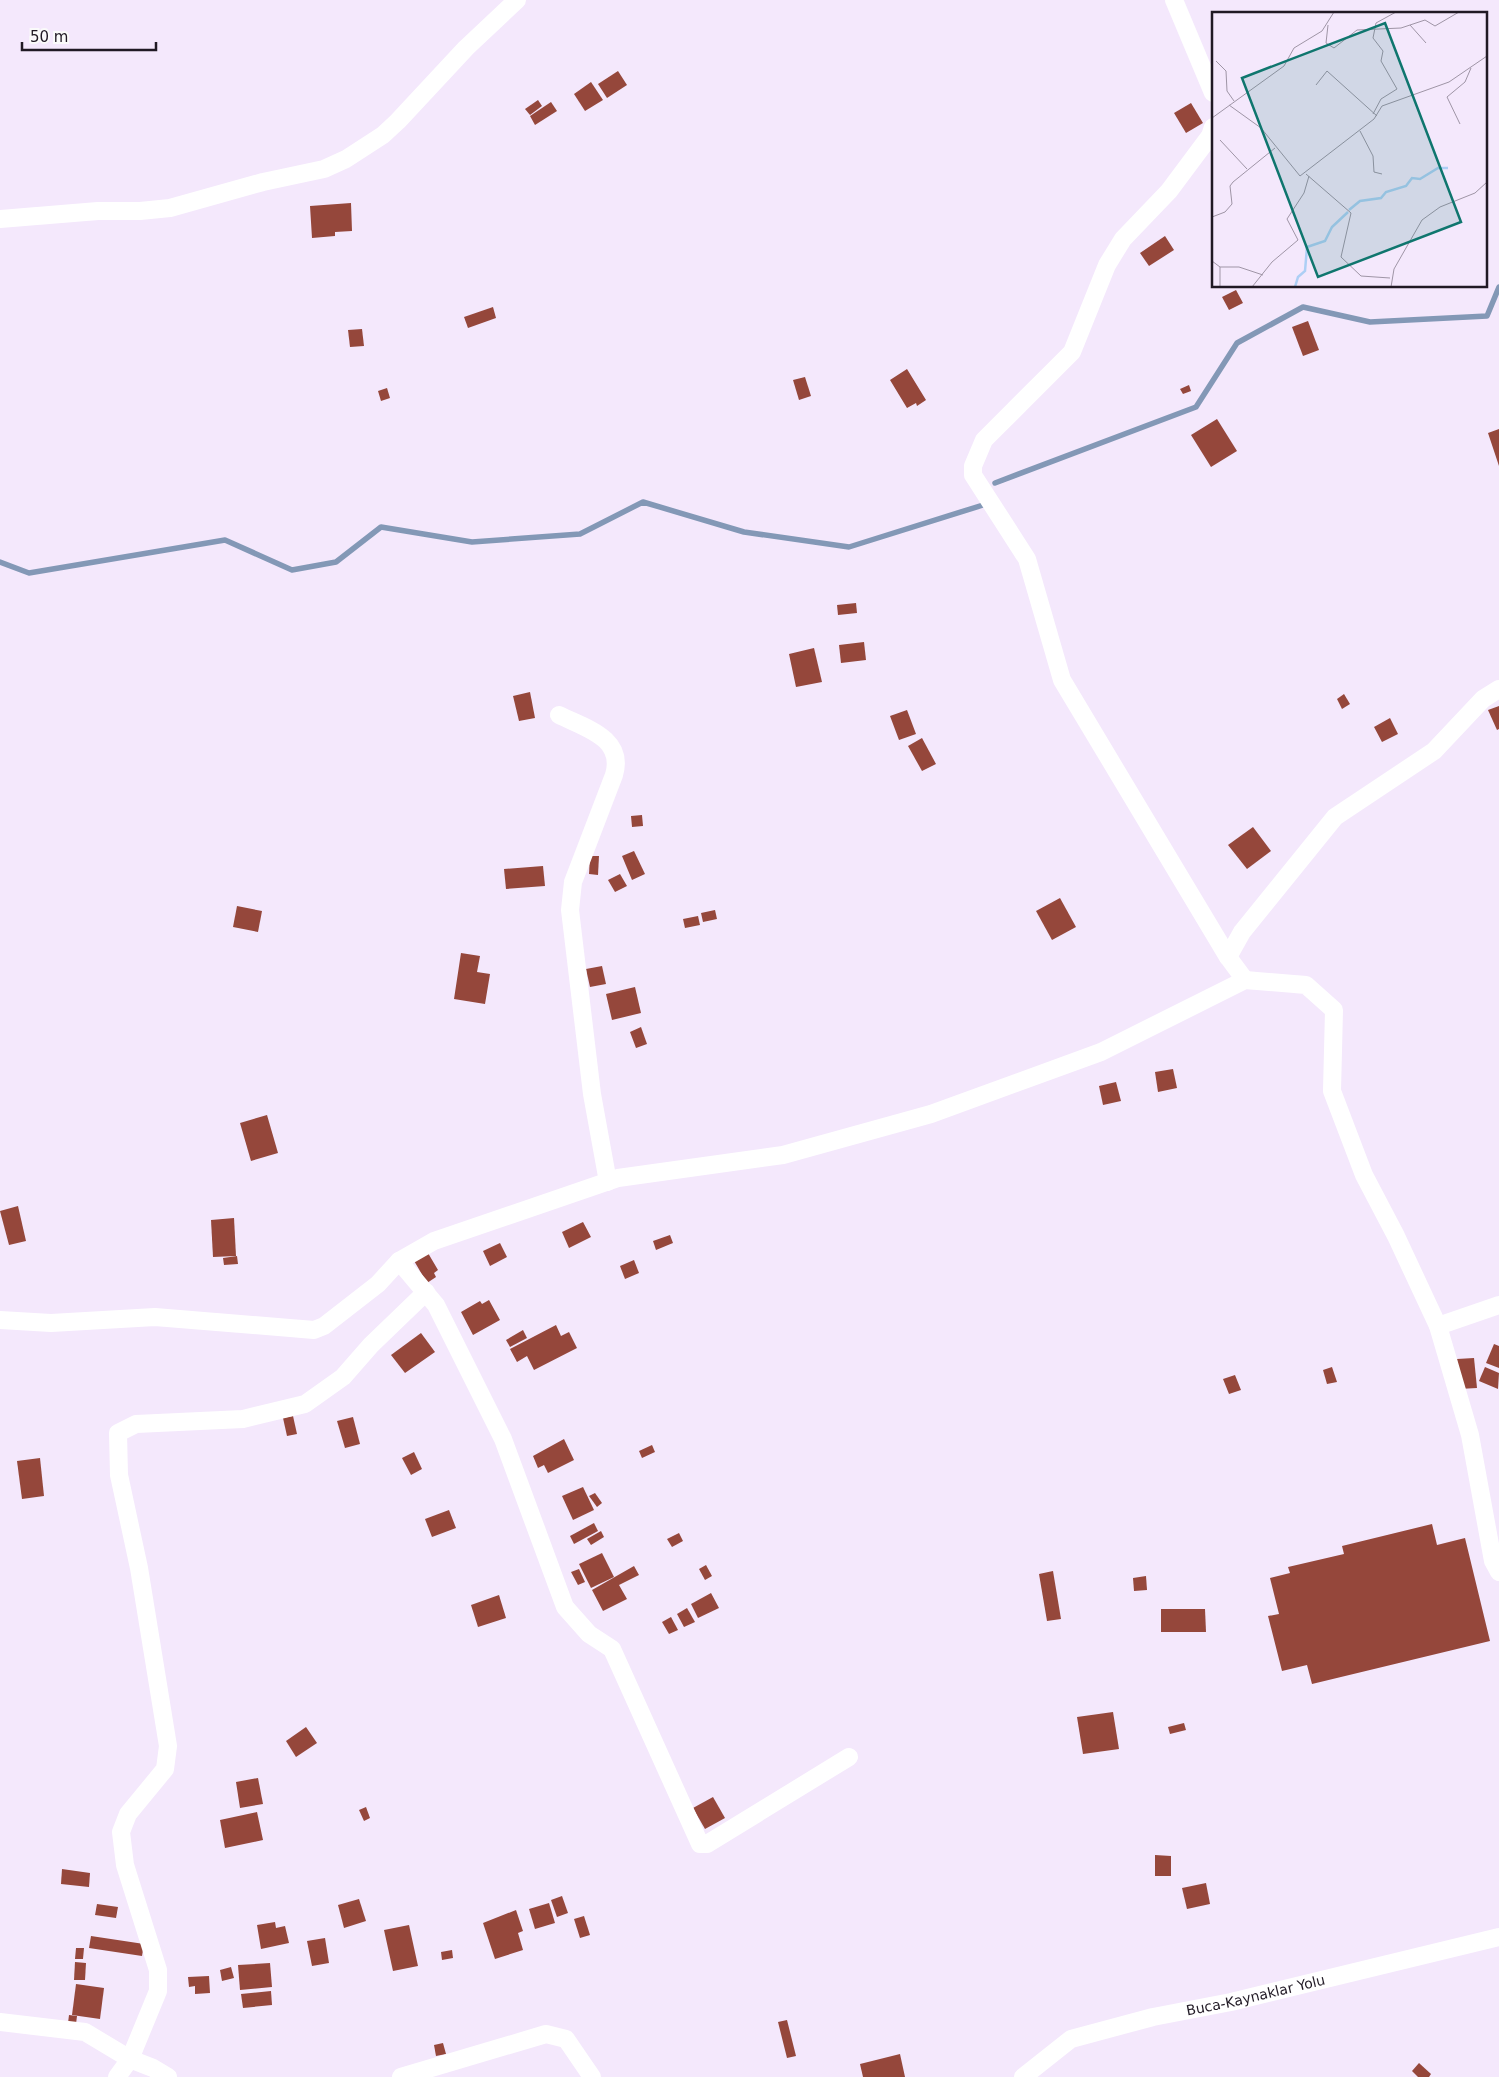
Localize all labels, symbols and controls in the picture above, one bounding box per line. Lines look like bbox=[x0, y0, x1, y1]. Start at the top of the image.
inset map bbox=[1212, 12, 1486, 288]
scale bar bbox=[22, 20, 156, 52]
text: 50 m bbox=[30, 28, 68, 46]
street label: Buca-Kaynaklar Yolu bbox=[1185, 1971, 1327, 2018]

